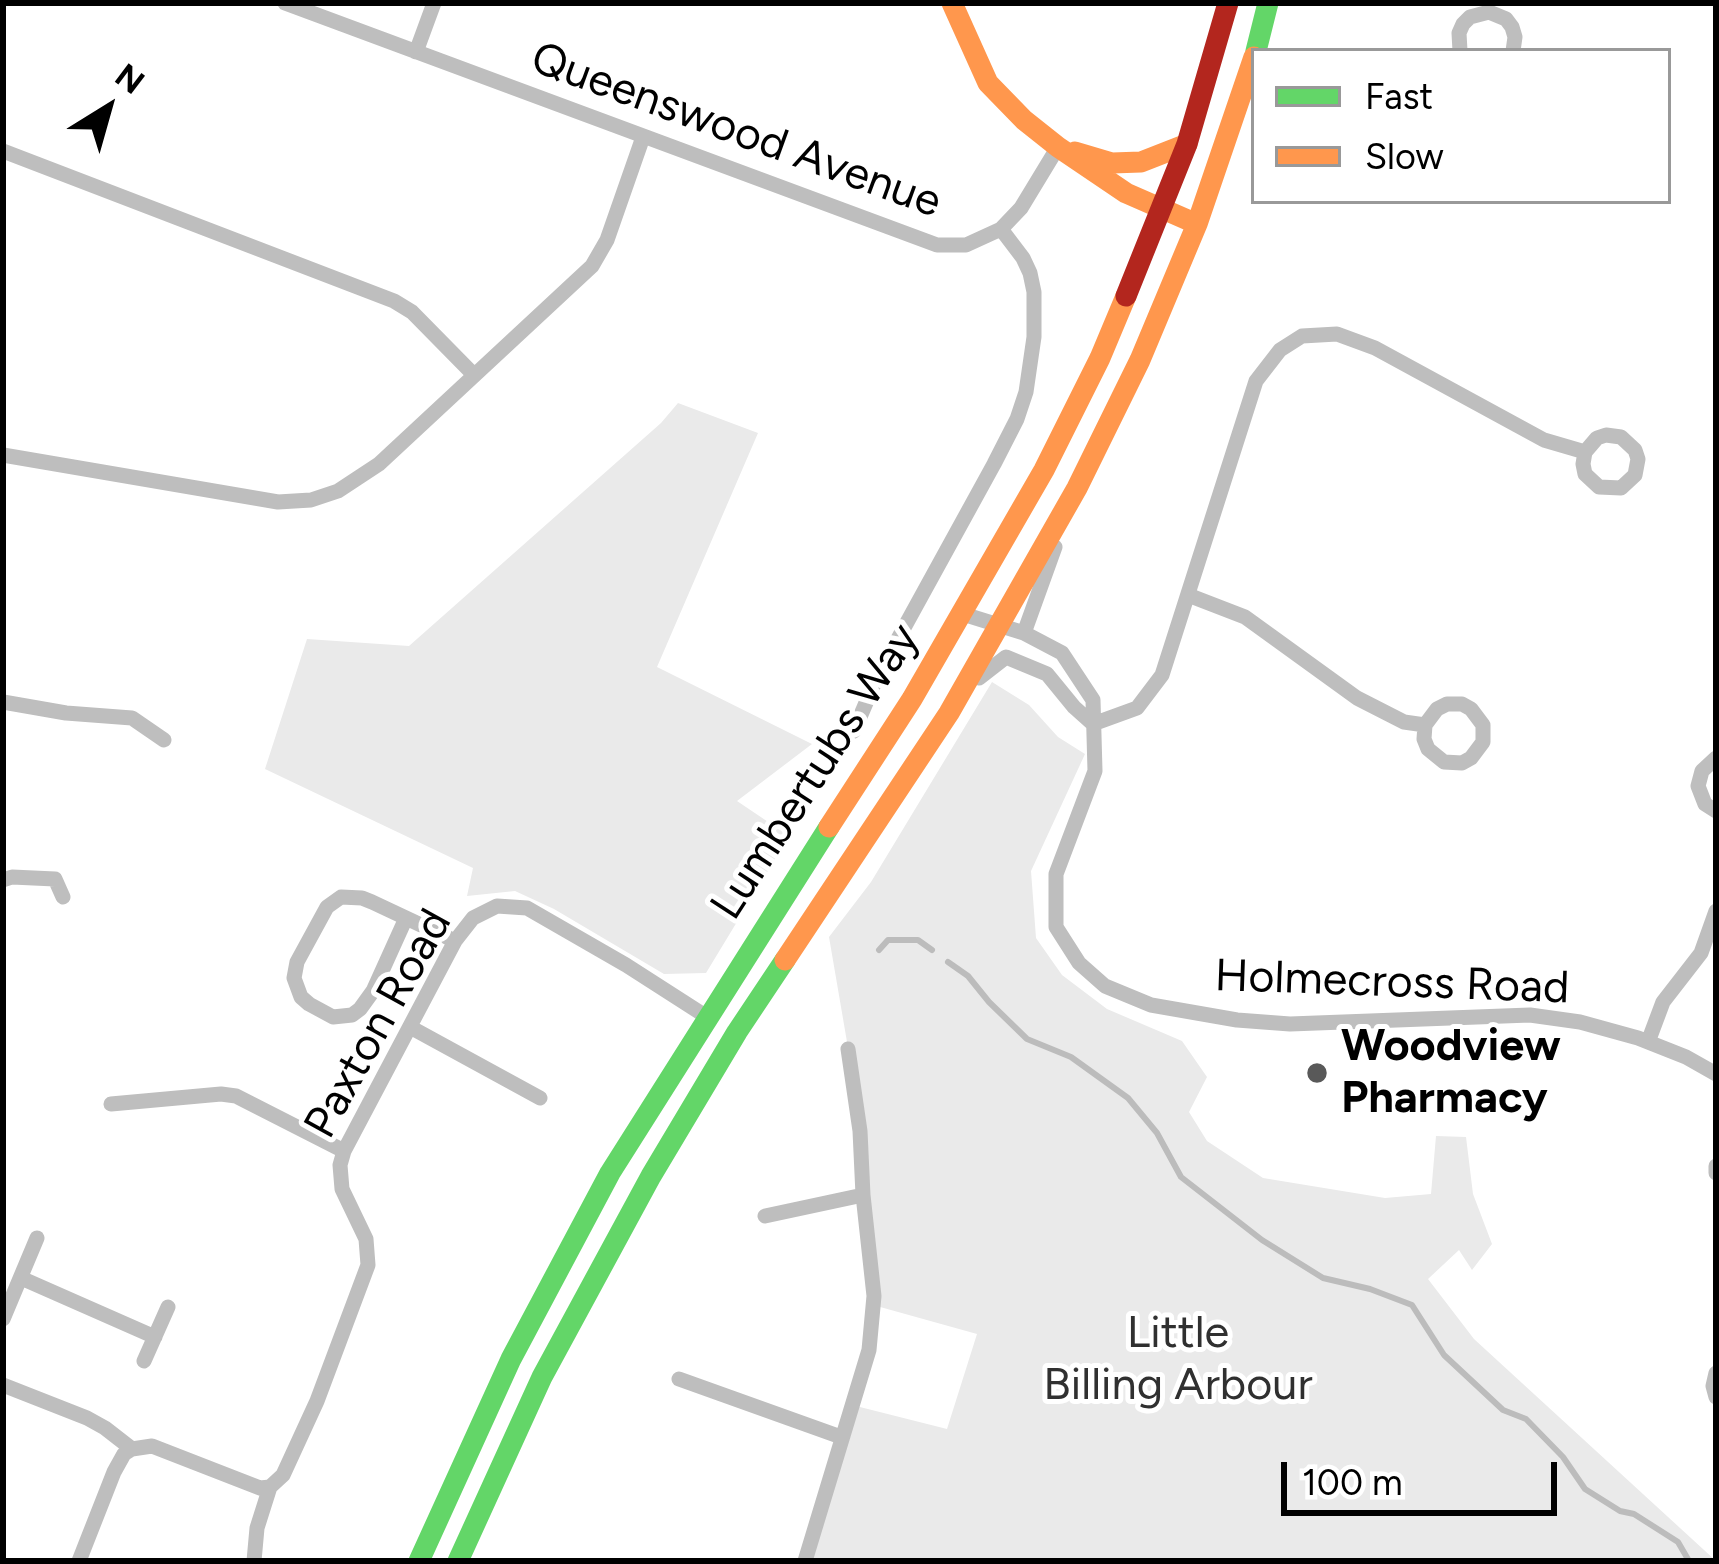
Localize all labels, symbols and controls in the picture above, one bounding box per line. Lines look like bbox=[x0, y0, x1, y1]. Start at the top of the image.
street label: Queenswood Avenue bbox=[524, 32, 948, 230]
north arrow bbox=[48, 48, 168, 168]
legend bbox=[1251, 48, 1671, 204]
text: N bbox=[108, 56, 152, 102]
text: Fast bbox=[1365, 75, 1433, 118]
text: Slow bbox=[1365, 135, 1444, 178]
street label: Lumbertubs Way bbox=[700, 614, 932, 930]
street label: Paxton Road bbox=[294, 900, 464, 1148]
street label: Holmecross Road bbox=[1214, 950, 1570, 1016]
place label: Woodview Pharmacy bbox=[1341, 1020, 1561, 1126]
marker: Woodview Pharmacy bbox=[1304, 1060, 1330, 1086]
park label: Little Billing Arbour bbox=[1043, 1307, 1313, 1413]
scale bar bbox=[1287, 1438, 1563, 1512]
text: 100 m bbox=[1302, 1461, 1403, 1504]

